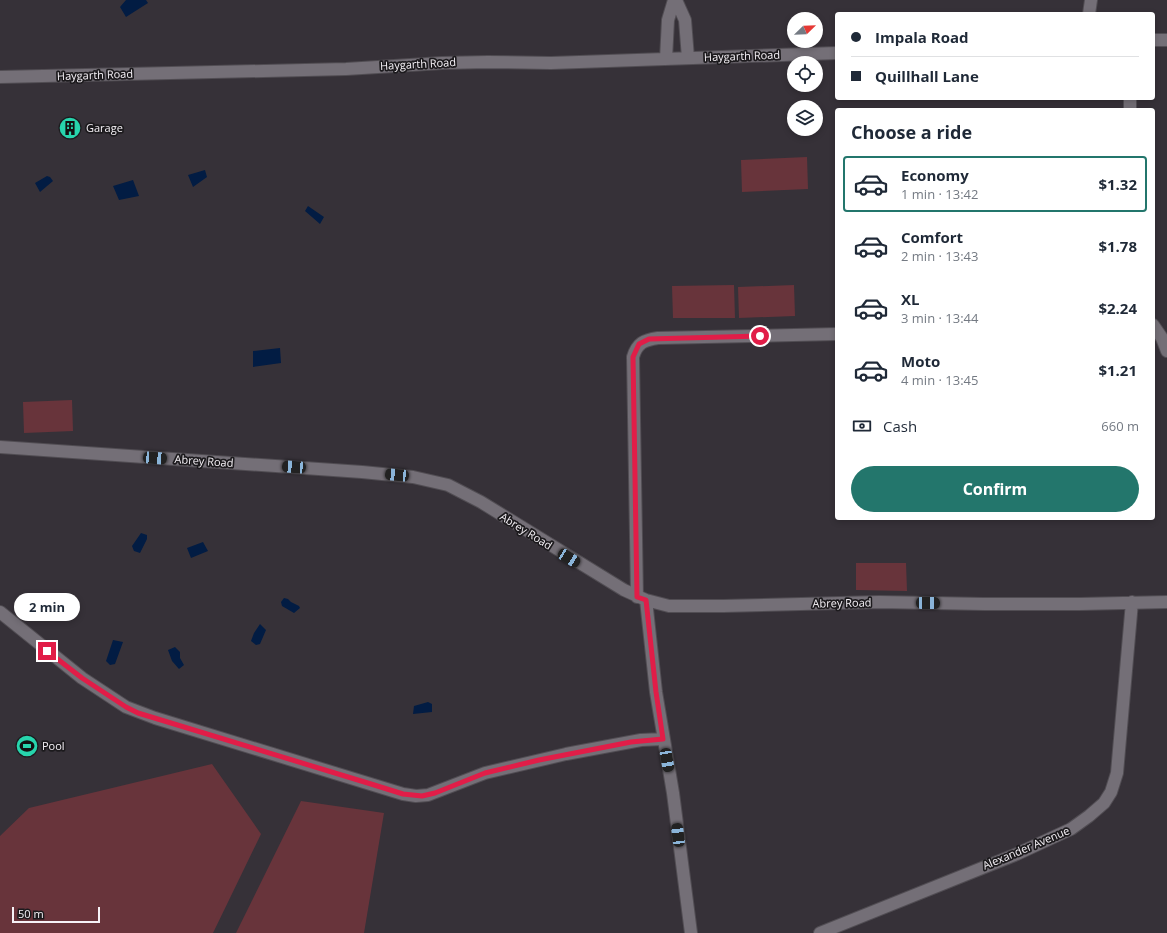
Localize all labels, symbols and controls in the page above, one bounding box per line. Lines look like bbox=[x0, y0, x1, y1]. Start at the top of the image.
north arrow bbox=[787, 12, 823, 48]
map controls bbox=[787, 12, 823, 136]
text: Impala Road bbox=[875, 27, 969, 47]
street label: Haygarth Road bbox=[704, 47, 780, 64]
street label: Haygarth Road bbox=[380, 54, 456, 73]
button: locate bbox=[787, 56, 823, 92]
street label: Haygarth Road bbox=[57, 66, 133, 83]
text: Quillhall Lane bbox=[875, 66, 979, 86]
button: layers bbox=[787, 100, 823, 136]
building icon: Garage bbox=[57, 115, 83, 141]
place label: Garage bbox=[86, 120, 123, 135]
text: Choose a ride bbox=[851, 120, 972, 144]
text: Economy bbox=[901, 165, 969, 185]
icon: car bbox=[853, 166, 889, 202]
text: $1.32 bbox=[1098, 174, 1137, 194]
text: 1 min · 13:42 bbox=[901, 185, 978, 203]
text: Comfort bbox=[901, 227, 963, 247]
icon: car bbox=[853, 228, 889, 264]
text: $1.78 bbox=[1098, 236, 1137, 256]
text: 2 min · 13:43 bbox=[901, 247, 978, 265]
text: XL bbox=[901, 289, 919, 309]
icon: car bbox=[853, 290, 889, 326]
text: $2.24 bbox=[1098, 298, 1137, 318]
text: 3 min · 13:44 bbox=[901, 309, 978, 327]
route start bbox=[751, 327, 769, 345]
text: Moto bbox=[901, 351, 940, 371]
icon: car bbox=[853, 352, 889, 388]
text: $1.21 bbox=[1098, 360, 1137, 380]
text: 4 min · 13:45 bbox=[901, 371, 978, 389]
icon: cash bbox=[851, 415, 873, 437]
text: Cash bbox=[883, 416, 917, 436]
text: 660 m bbox=[1101, 417, 1139, 435]
car bbox=[143, 451, 167, 465]
street label: Abrey Road bbox=[174, 451, 234, 470]
car bbox=[282, 460, 306, 474]
button: Confirm bbox=[851, 466, 1139, 512]
car bbox=[385, 468, 409, 482]
street label: Abrey Road bbox=[497, 509, 555, 553]
car bbox=[556, 547, 582, 569]
callout: 2 min bbox=[14, 593, 80, 621]
street label: Abrey Road bbox=[812, 594, 872, 611]
car bbox=[916, 597, 940, 609]
text: 2 min bbox=[29, 598, 65, 616]
route end bbox=[38, 642, 56, 660]
sports icon: Pool bbox=[14, 733, 40, 759]
place label: Pool bbox=[42, 738, 65, 753]
car bbox=[659, 747, 675, 773]
car bbox=[671, 822, 685, 848]
street label: Alexander Avenue bbox=[980, 822, 1072, 873]
scale bar bbox=[12, 905, 100, 924]
text: 50 m bbox=[18, 906, 44, 921]

